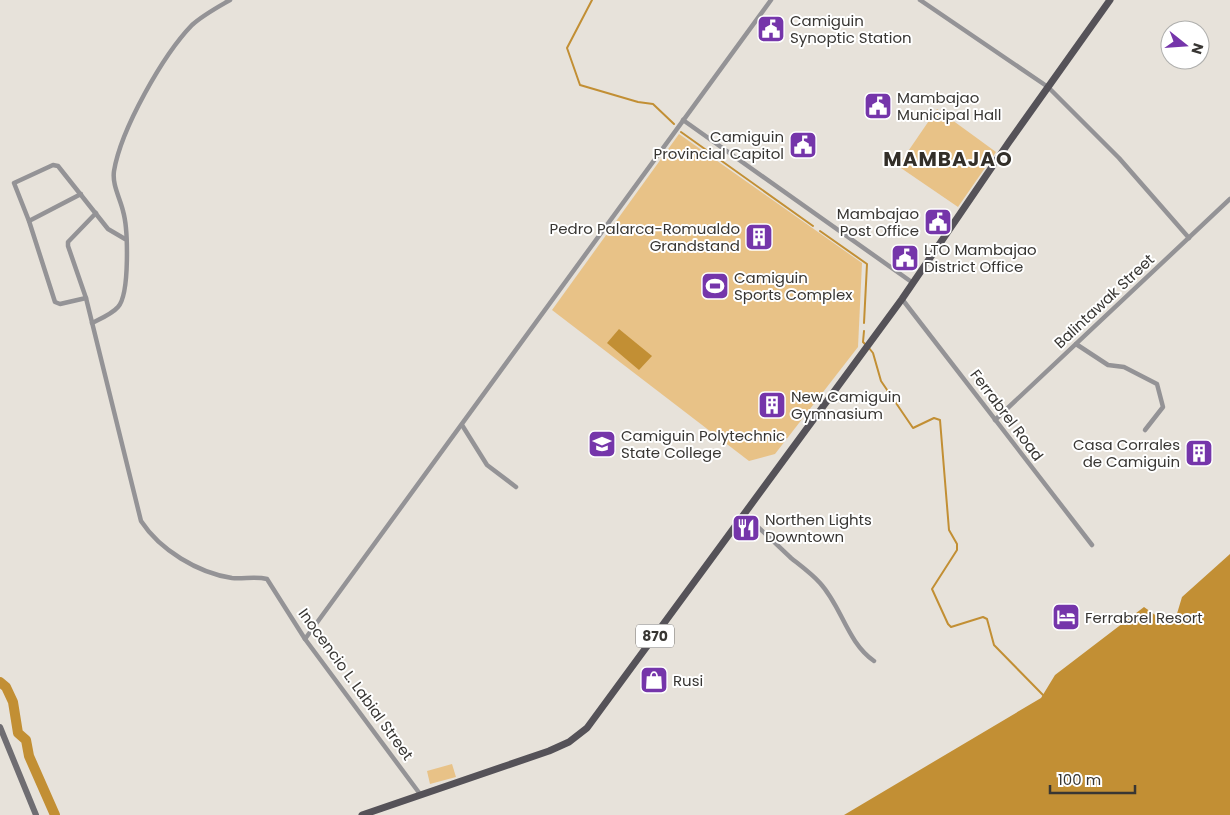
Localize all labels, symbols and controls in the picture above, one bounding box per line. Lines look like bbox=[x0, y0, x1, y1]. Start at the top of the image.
place label: Camiguin Synoptic Station bbox=[790, 10, 912, 48]
public building icon: Camiguin Synoptic Station bbox=[756, 14, 786, 44]
north arrow bbox=[1160, 20, 1210, 70]
text: N bbox=[1186, 41, 1209, 57]
place label: Mambajao Municipal Hall bbox=[897, 87, 1001, 125]
public building icon: Mambajao Municipal Hall bbox=[863, 91, 893, 121]
place label: Camiguin Provincial Capitol bbox=[653, 126, 784, 164]
public building icon: Camiguin Provincial Capitol bbox=[788, 130, 818, 160]
district label: MAMBAJAO bbox=[883, 145, 1013, 173]
place label: Mambajao Post Office bbox=[837, 203, 919, 241]
public building icon: Mambajao Post Office bbox=[923, 207, 953, 237]
place label: Pedro Palarca-Romualdo Grandstand bbox=[550, 218, 740, 256]
building icon: Pedro Palarca-Romualdo Grandstand bbox=[744, 222, 774, 252]
place label: LTO Mambajao District Office bbox=[924, 239, 1037, 277]
public building icon: LTO Mambajao District Office bbox=[890, 243, 920, 273]
street label: Balintawak Street bbox=[1049, 249, 1159, 353]
place label: Camiguin Sports Complex bbox=[734, 267, 852, 305]
sports icon: Camiguin Sports Complex bbox=[700, 271, 730, 301]
street label: Ferrabrel Road bbox=[966, 365, 1048, 465]
place label: New Camiguin Gymnasium bbox=[791, 386, 901, 424]
building icon: New Camiguin Gymnasium bbox=[757, 390, 787, 420]
place label: Camiguin Polytechnic State College bbox=[621, 425, 785, 463]
school or university icon: Camiguin Polytechnic State College bbox=[587, 429, 617, 459]
place label: Casa Corrales de Camiguin bbox=[1073, 434, 1180, 472]
building icon: Casa Corrales de Camiguin bbox=[1184, 438, 1214, 468]
place label: Northen Lights Downtown bbox=[765, 509, 872, 547]
restaurant icon: Northen Lights Downtown bbox=[731, 513, 761, 543]
hotel icon: Ferrabrel Resort bbox=[1051, 602, 1081, 632]
street label: Inocencio L. Labial Street bbox=[294, 604, 418, 764]
place label: Ferrabrel Resort bbox=[1085, 607, 1203, 628]
road number: 870 bbox=[636, 624, 674, 648]
shop icon: Rusi bbox=[639, 665, 669, 695]
place label: Rusi bbox=[673, 670, 703, 691]
scale bar bbox=[1050, 762, 1135, 794]
text: 100 m bbox=[1058, 769, 1101, 790]

